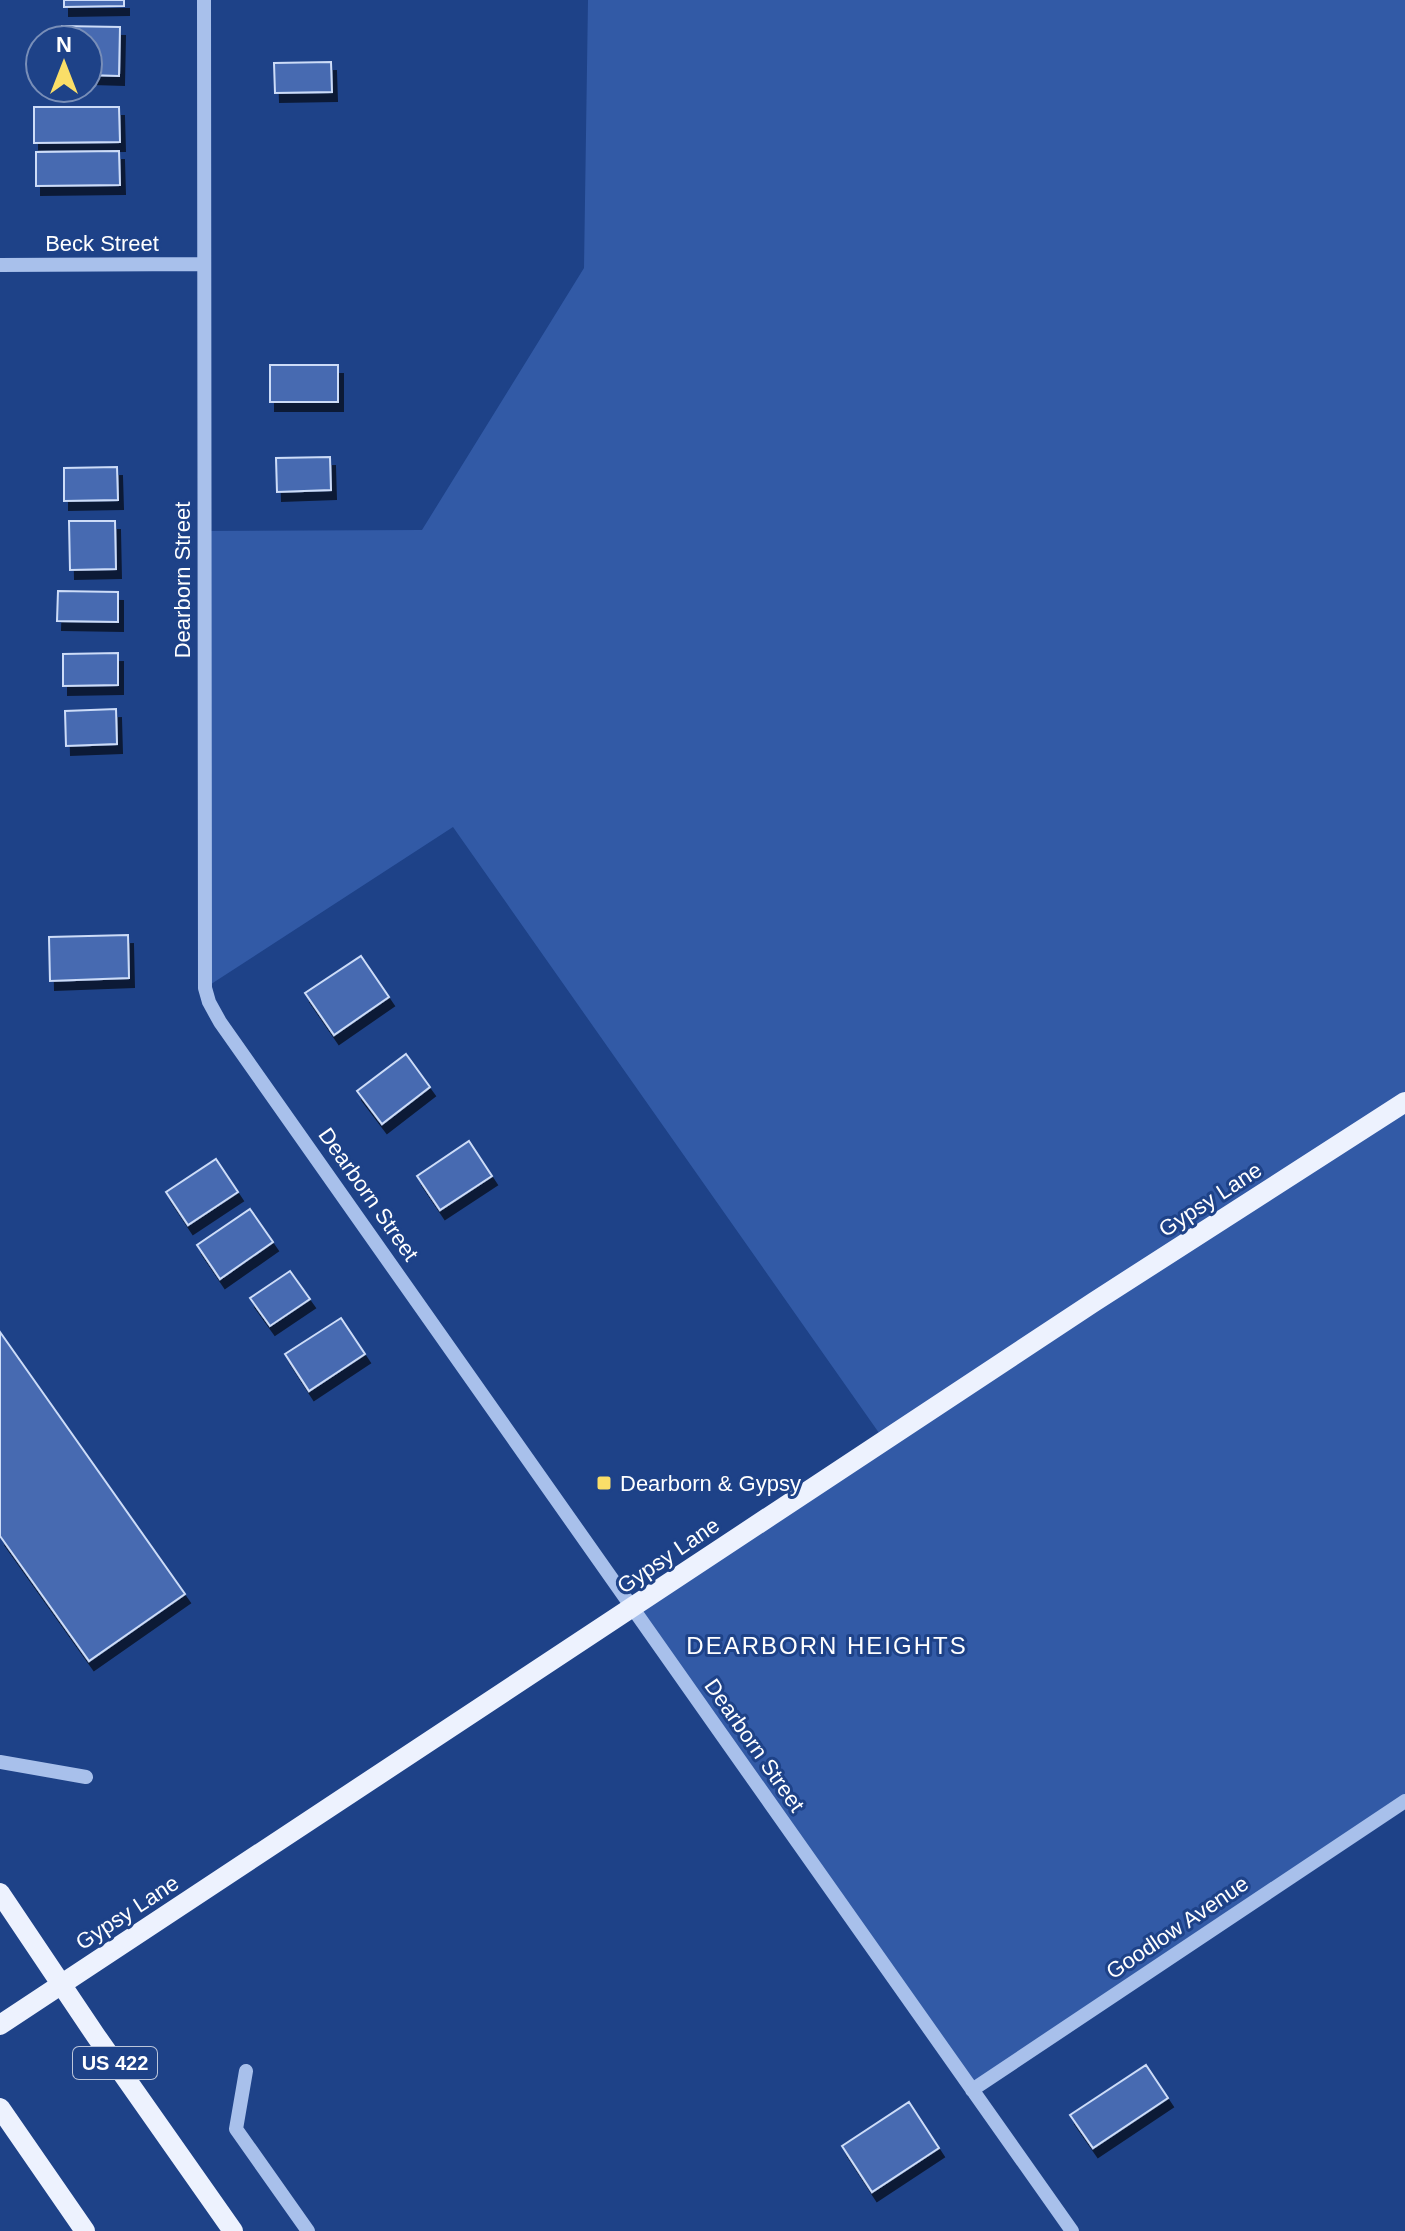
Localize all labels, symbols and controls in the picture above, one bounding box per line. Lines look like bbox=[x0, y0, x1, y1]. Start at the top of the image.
north arrow bbox=[24, 24, 104, 104]
text: N bbox=[56, 32, 72, 57]
street label: Beck Street bbox=[45, 231, 159, 256]
street label: Dearborn Street bbox=[170, 502, 195, 658]
street label: Dearborn Street bbox=[313, 1123, 424, 1266]
street label: Gypsy Lane bbox=[1154, 1157, 1266, 1242]
place label: Dearborn & Gypsy bbox=[620, 1471, 801, 1496]
marker: Dearborn & Gypsy bbox=[595, 1474, 613, 1492]
street label: Gypsy Lane bbox=[613, 1512, 724, 1599]
district label: DEARBORN HEIGHTS bbox=[686, 1632, 968, 1659]
street label: Dearborn Street bbox=[699, 1674, 810, 1817]
street label: Gypsy Lane bbox=[71, 1870, 183, 1955]
street label: Goodlow Avenue bbox=[1101, 1871, 1253, 1984]
road number: US 422 bbox=[73, 2047, 157, 2079]

